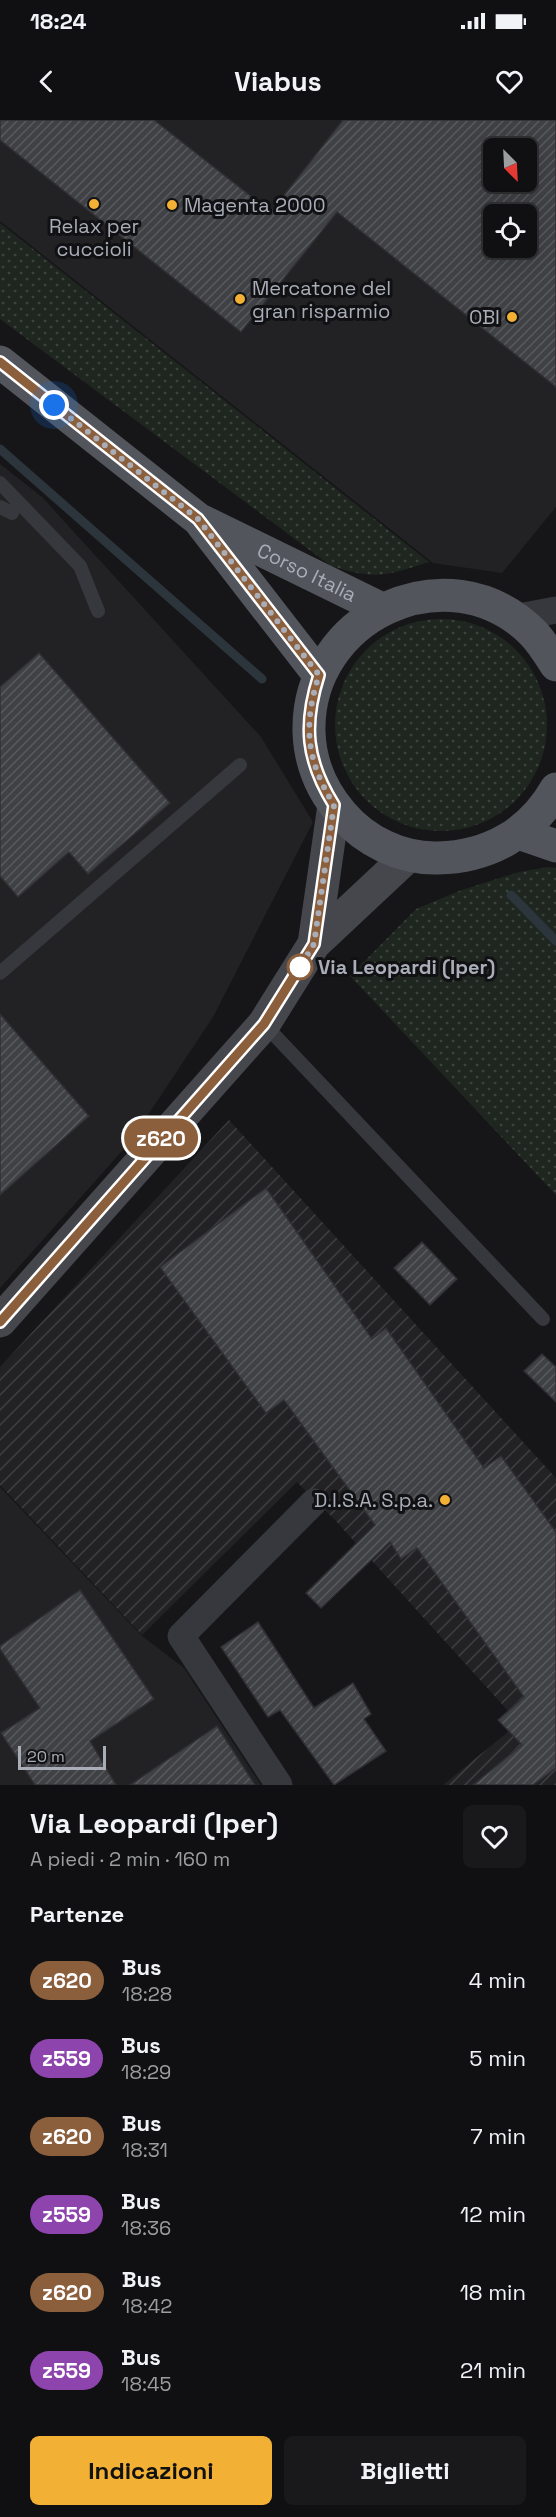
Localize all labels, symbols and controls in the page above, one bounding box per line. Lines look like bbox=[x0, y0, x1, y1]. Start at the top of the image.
text: 18:24 bbox=[30, 7, 86, 35]
text: Viabus bbox=[234, 64, 322, 99]
icon: back bbox=[30, 65, 63, 98]
icon: heart bbox=[493, 65, 526, 98]
north arrow bbox=[483, 138, 537, 192]
map controls bbox=[483, 138, 537, 258]
place label: Magenta 2000 bbox=[184, 192, 326, 218]
marker: Relax per cuccioli bbox=[87, 197, 101, 211]
marker: Magenta 2000 bbox=[165, 198, 179, 212]
button: locate bbox=[483, 204, 537, 258]
place label: Relax per cuccioli bbox=[49, 213, 139, 262]
place label: Mercatone del gran risparmio bbox=[252, 275, 391, 324]
marker: Mercatone del gran risparmio bbox=[233, 292, 247, 306]
place label: OBI bbox=[469, 304, 500, 330]
marker: OBI bbox=[505, 310, 519, 324]
your location bbox=[39, 390, 69, 420]
street label: Corso Italia bbox=[253, 537, 361, 608]
marker: Via Leopardi (Iper) bbox=[287, 954, 313, 980]
place label: Via Leopardi (Iper) bbox=[318, 954, 495, 980]
line badge: z620 bbox=[119, 1118, 203, 1158]
text: z620 bbox=[136, 1125, 186, 1152]
place label: D.I.S.A. S.p.a. bbox=[314, 1487, 433, 1513]
marker: D.I.S.A. S.p.a. bbox=[438, 1493, 452, 1507]
scale bar bbox=[18, 1743, 106, 1770]
text: 20 m bbox=[27, 1746, 65, 1767]
text: Via Leopardi (Iper) bbox=[30, 1805, 278, 1841]
button: heart bbox=[463, 1805, 526, 1868]
text: A piedi · 2 min · 160 m bbox=[30, 1846, 230, 1872]
text: Partenze bbox=[30, 1900, 124, 1928]
text: Bus bbox=[122, 1953, 162, 1981]
text: 4 min bbox=[469, 1966, 526, 1994]
text: z620 bbox=[42, 1967, 92, 1994]
text: 18:28 bbox=[122, 1981, 172, 2007]
text: Bus bbox=[121, 2031, 161, 2059]
text: 5 min bbox=[469, 2044, 526, 2072]
text: z559 bbox=[42, 2045, 91, 2072]
text: 18:29 bbox=[121, 2059, 171, 2085]
text: Bus bbox=[122, 2109, 162, 2137]
text: 7 min bbox=[470, 2122, 526, 2150]
text: z620 bbox=[42, 2123, 92, 2150]
text: 18:31 bbox=[122, 2137, 168, 2163]
text: Bus bbox=[121, 2187, 161, 2215]
text: 12 min bbox=[460, 2200, 526, 2228]
text: z559 bbox=[42, 2201, 91, 2228]
text: 18:36 bbox=[121, 2215, 171, 2241]
text: Bus bbox=[122, 2265, 162, 2293]
text: 18 min bbox=[460, 2278, 526, 2306]
text: z620 bbox=[42, 2279, 92, 2306]
text: 18:42 bbox=[122, 2293, 172, 2319]
text: Bus bbox=[121, 2343, 161, 2371]
text: 21 min bbox=[460, 2356, 526, 2384]
text: z559 bbox=[42, 2357, 91, 2384]
text: 18:45 bbox=[121, 2371, 171, 2397]
button: Indicazioni bbox=[30, 2436, 272, 2505]
button: Biglietti bbox=[284, 2436, 526, 2505]

